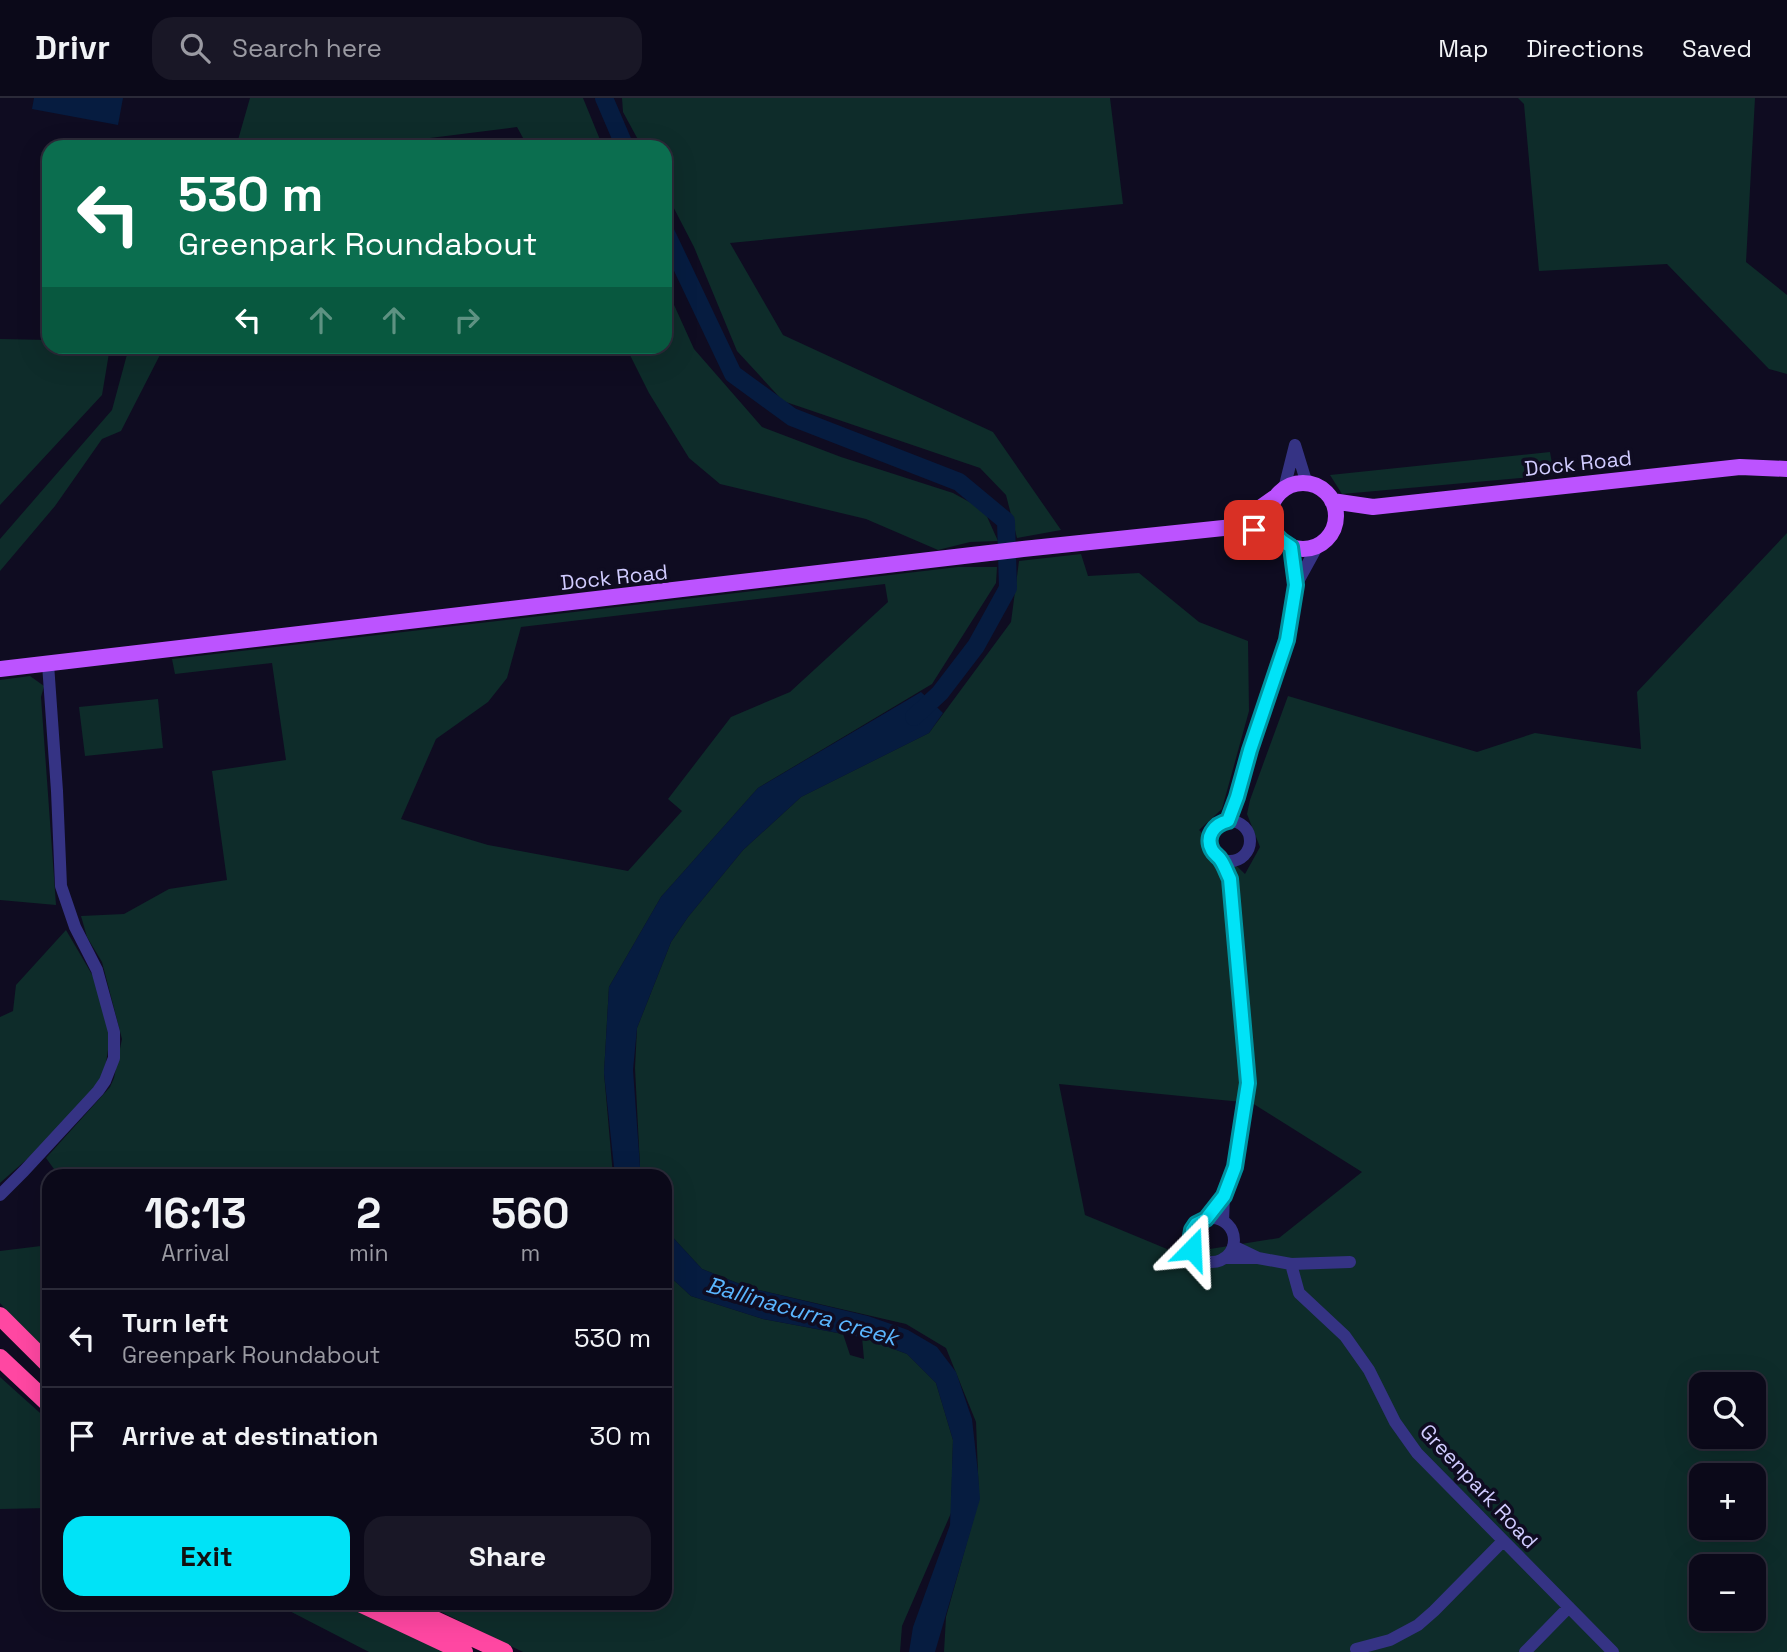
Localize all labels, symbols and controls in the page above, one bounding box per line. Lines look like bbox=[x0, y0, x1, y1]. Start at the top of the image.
search box bbox=[152, 17, 642, 80]
text: Drivr bbox=[35, 27, 110, 69]
icon: search bbox=[176, 29, 214, 67]
text: Search here bbox=[232, 31, 382, 65]
text: Map bbox=[1438, 33, 1488, 64]
text: Directions bbox=[1526, 33, 1644, 64]
text: Saved bbox=[1682, 33, 1752, 64]
text: 530 m bbox=[178, 163, 323, 225]
icon: left bbox=[63, 168, 154, 259]
text: Greenpark Roundabout bbox=[178, 224, 538, 264]
icon: left bbox=[229, 301, 267, 339]
icon: ahead bbox=[302, 301, 340, 339]
icon: ahead bbox=[375, 301, 413, 339]
icon: right bbox=[448, 301, 486, 339]
street label: Dock Road bbox=[1523, 444, 1633, 482]
pin bbox=[1224, 500, 1284, 560]
icon: arrive bbox=[1235, 511, 1273, 549]
street label: Dock Road bbox=[559, 558, 669, 596]
text: 16:13 bbox=[145, 1187, 247, 1240]
text: 2 bbox=[356, 1187, 381, 1240]
text: 560 bbox=[491, 1187, 569, 1240]
position arrow bbox=[1155, 1212, 1229, 1286]
text: Arrival bbox=[161, 1238, 230, 1268]
text: min bbox=[349, 1238, 389, 1268]
text: m bbox=[520, 1238, 540, 1268]
water label: Ballinacurra creek bbox=[703, 1269, 904, 1353]
text: Turn left bbox=[122, 1306, 229, 1340]
icon: left bbox=[63, 1319, 101, 1357]
text: 530 m bbox=[574, 1321, 651, 1355]
text: Greenpark Roundabout bbox=[122, 1340, 380, 1370]
map controls bbox=[1689, 1372, 1766, 1631]
button: search bbox=[1689, 1372, 1766, 1449]
icon: arrive bbox=[63, 1417, 101, 1455]
street label: Greenpark Road bbox=[1414, 1418, 1544, 1554]
text: Arrive at destination bbox=[122, 1419, 379, 1453]
text: 30 m bbox=[590, 1419, 651, 1453]
button: + bbox=[1689, 1463, 1766, 1540]
button: Exit bbox=[63, 1516, 350, 1596]
button: Share bbox=[364, 1516, 651, 1596]
button: − bbox=[1689, 1554, 1766, 1631]

